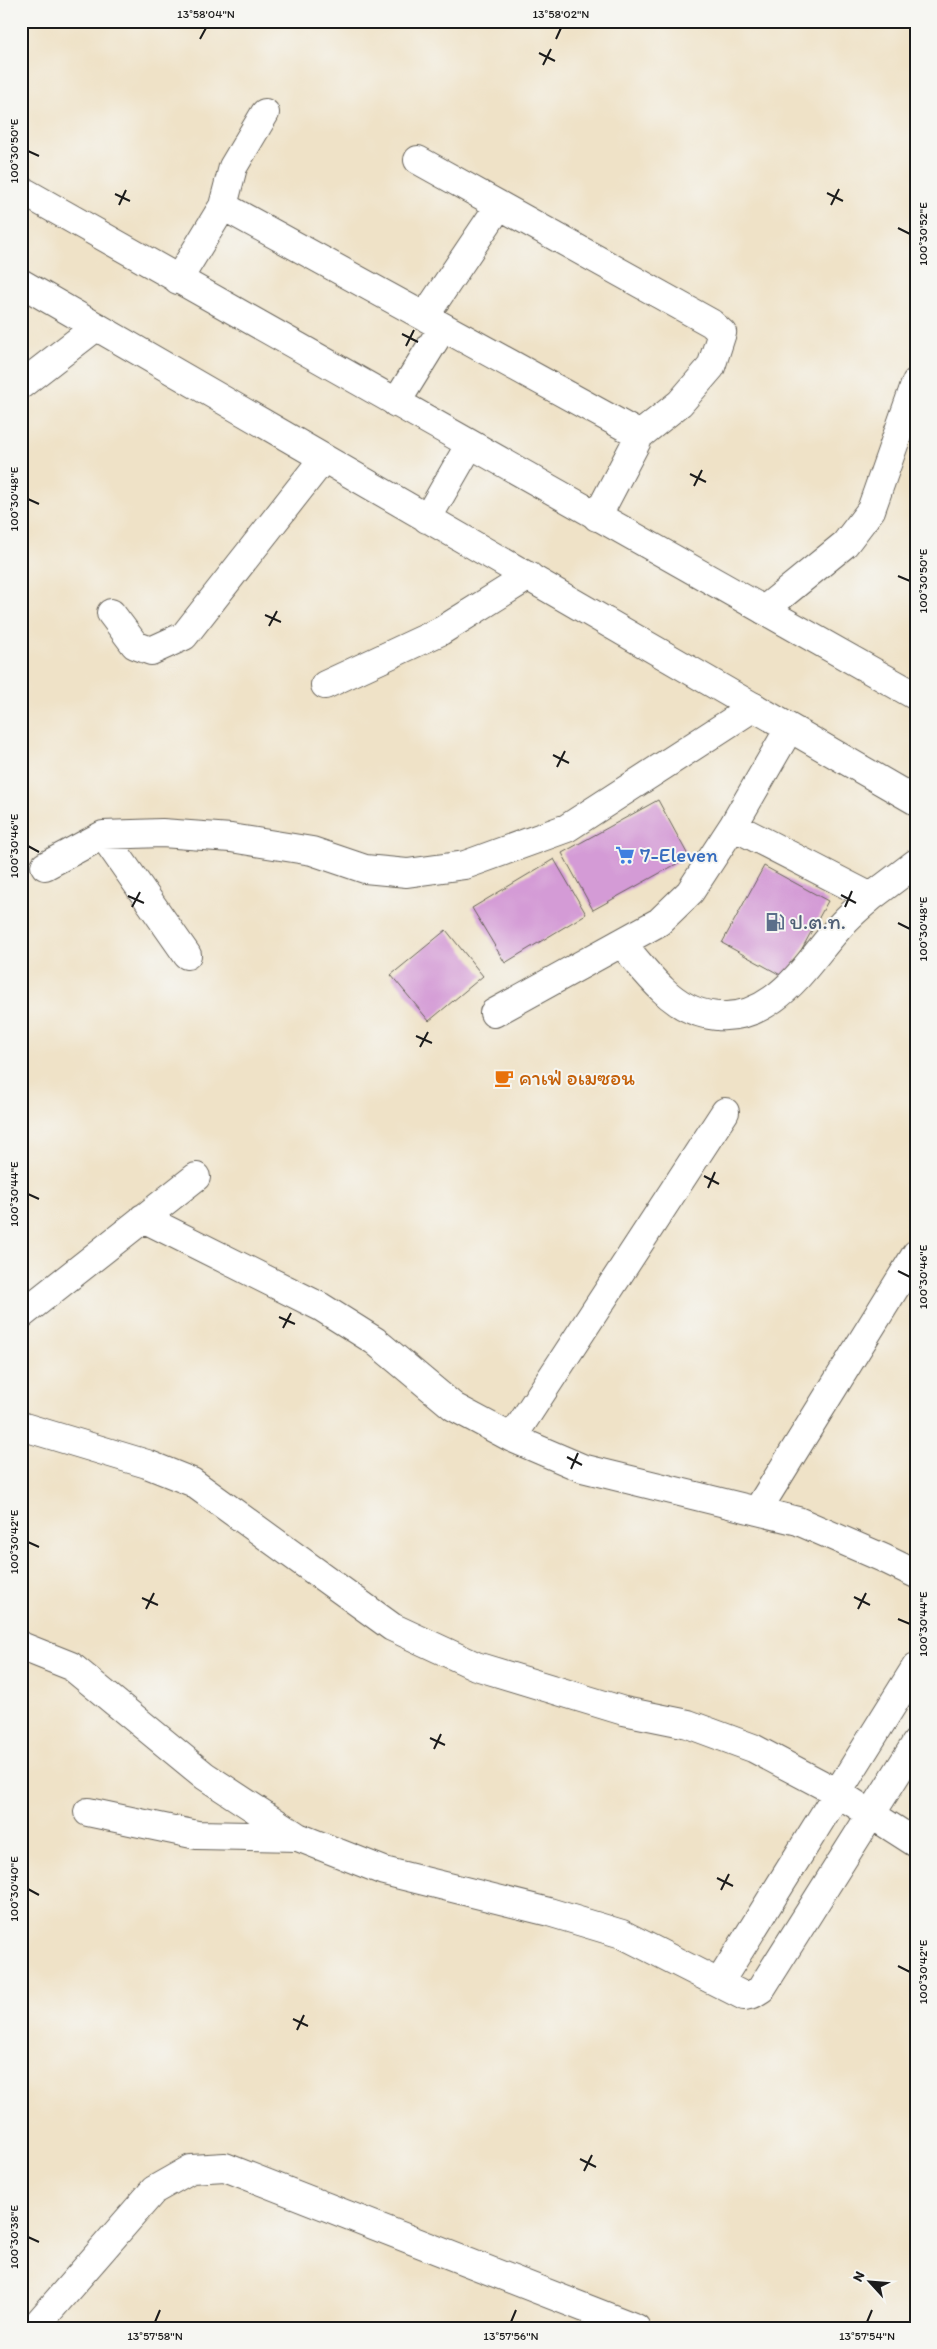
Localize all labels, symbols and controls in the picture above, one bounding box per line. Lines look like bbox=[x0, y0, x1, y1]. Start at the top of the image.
text: 13°58'04"N bbox=[177, 7, 235, 21]
text: 13°58'02"N bbox=[533, 7, 589, 21]
text: 100°30'50"E bbox=[7, 118, 21, 183]
text: 100°30'52"E bbox=[916, 202, 930, 266]
text: 100°30'48"E bbox=[7, 466, 21, 531]
text: 100°30'50"E bbox=[916, 548, 930, 613]
text: 100°30'46"E bbox=[7, 813, 21, 878]
place label: 7-Eleven bbox=[640, 842, 718, 867]
supermarket icon: 7-Eleven bbox=[614, 844, 636, 866]
text: 100°30'48"E bbox=[916, 896, 930, 961]
place label: ป.ต.ท. bbox=[790, 909, 846, 934]
fuel station icon: ป.ต.ท. bbox=[764, 911, 786, 933]
place label: คาเฟ่ อเมซอน bbox=[519, 1065, 635, 1090]
cafe icon: คาเฟ่ อเมซอน bbox=[493, 1067, 515, 1089]
text: 100°30'44"E bbox=[7, 1161, 21, 1227]
text: 100°30'46"E bbox=[916, 1244, 930, 1309]
text: 100°30'42"E bbox=[7, 1509, 21, 1574]
text: 100°30'44"E bbox=[916, 1591, 930, 1657]
text: 100°30'40"E bbox=[7, 1856, 21, 1922]
text: 100°30'42"E bbox=[916, 1939, 930, 2004]
text: 100°30'38"E bbox=[7, 2205, 21, 2269]
north arrow bbox=[844, 2256, 894, 2306]
text: N bbox=[849, 2269, 868, 2284]
text: 13°57'58"N bbox=[127, 2329, 183, 2343]
text: 13°57'56"N bbox=[483, 2329, 539, 2343]
text: 13°57'54"N bbox=[839, 2329, 895, 2343]

